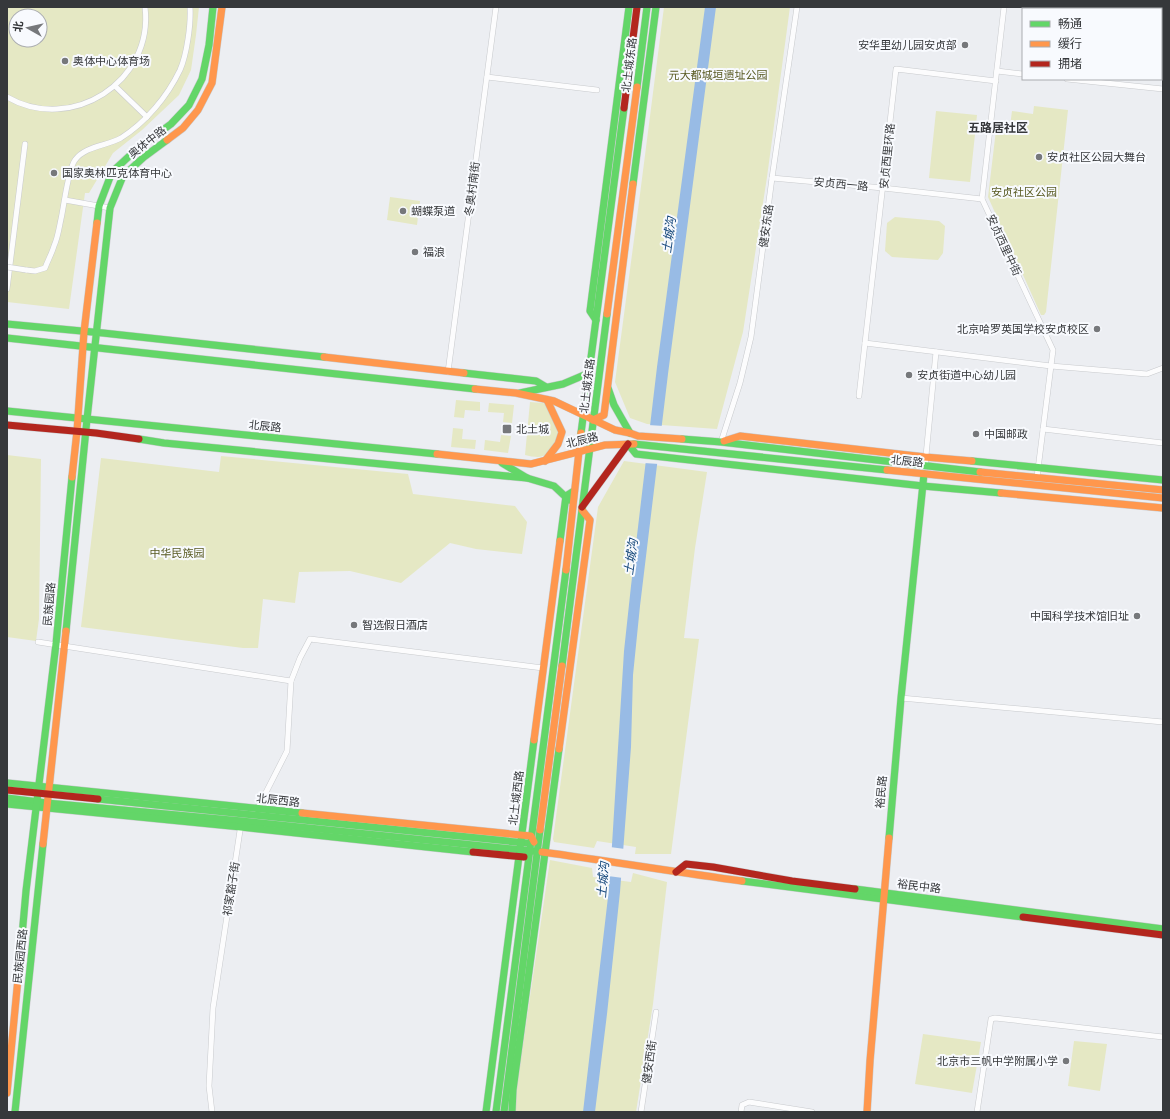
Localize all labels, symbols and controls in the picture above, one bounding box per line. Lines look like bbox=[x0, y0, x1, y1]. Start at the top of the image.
north arrow bbox=[8, 8, 48, 48]
legend bbox=[1022, 8, 1162, 80]
text: 畅通 bbox=[1058, 16, 1082, 31]
text: 北 bbox=[10, 20, 26, 33]
text: 缓行 bbox=[1058, 36, 1082, 51]
street label: 北土城东路 bbox=[619, 37, 639, 93]
place label: 安华里幼儿园安贞部 bbox=[858, 38, 957, 52]
marker: 安华里幼儿园安贞部 bbox=[960, 40, 970, 50]
place label: 奥体中心体育场 bbox=[73, 54, 150, 68]
marker: 奥体中心体育场 bbox=[60, 56, 70, 66]
text: 拥堵 bbox=[1058, 56, 1082, 71]
park label: 元大都城垣遗址公园 bbox=[669, 68, 768, 82]
district label: 五路居社区 bbox=[968, 120, 1028, 135]
street label: 安贞西里环路 bbox=[877, 122, 897, 190]
street label: 奥体中路 bbox=[125, 123, 169, 161]
place label: 安贞社区公园大舞台 bbox=[1047, 150, 1146, 164]
marker: 安贞社区公园大舞台 bbox=[1034, 152, 1044, 162]
street label: 冬奥村南街 bbox=[462, 161, 482, 217]
place label: 国家奥林匹克体育中心 bbox=[62, 166, 172, 180]
marker: 国家奥林匹克体育中心 bbox=[49, 168, 59, 178]
street label: 安贞西一路 bbox=[813, 175, 869, 193]
park label: 安贞社区公园 bbox=[991, 185, 1057, 199]
street label: 健安东路 bbox=[756, 203, 776, 249]
place label: 蝴蝶泵道 bbox=[411, 204, 455, 218]
marker: 蝴蝶泵道 bbox=[398, 206, 408, 216]
street label: 安贞西里中街 bbox=[984, 212, 1024, 278]
water label: 土城沟 bbox=[659, 214, 679, 254]
place label: 福浪 bbox=[423, 245, 445, 259]
marker: 福浪 bbox=[410, 247, 420, 257]
place label: 北京哈罗英国学校安贞校区 bbox=[957, 322, 1089, 336]
marker: 北京哈罗英国学校安贞校区 bbox=[1092, 324, 1102, 334]
street label: 北土城东路 bbox=[577, 358, 597, 414]
place label: 安贞街道中心幼儿园 bbox=[917, 368, 1016, 382]
marker: 安贞街道中心幼儿园 bbox=[904, 370, 914, 380]
street label: 北辰路 bbox=[248, 417, 282, 435]
place label: 北土城 bbox=[516, 422, 549, 436]
marker: 北土城 bbox=[501, 423, 513, 435]
place label: 中国邮政 bbox=[984, 427, 1028, 441]
street label: 北辰路 bbox=[564, 429, 600, 451]
marker: 中国邮政 bbox=[971, 429, 981, 439]
street label: 北辰路 bbox=[890, 452, 924, 470]
water label: 土城沟 bbox=[621, 536, 641, 576]
park label: 中华民族园 bbox=[150, 546, 205, 560]
street label: 民族园路 bbox=[40, 581, 58, 627]
place label: 中国科学技术馆旧址 bbox=[1030, 609, 1129, 623]
marker: 中国科学技术馆旧址 bbox=[1132, 611, 1142, 621]
place label: 智选假日酒店 bbox=[362, 618, 428, 632]
marker: 智选假日酒店 bbox=[349, 620, 359, 630]
street label: 北土城西路 bbox=[506, 770, 526, 826]
street label: 裕民路 bbox=[873, 775, 889, 809]
street label: 北辰西路 bbox=[255, 791, 301, 809]
water label: 土城沟 bbox=[593, 859, 612, 899]
street label: 祁家豁子街 bbox=[220, 861, 242, 917]
street label: 裕民中路 bbox=[896, 876, 942, 896]
street label: 民族园西路 bbox=[10, 928, 30, 984]
street label: 健安西街 bbox=[639, 1039, 659, 1085]
place label: 北京市三帆中学附属小学 bbox=[937, 1054, 1058, 1068]
marker: 北京市三帆中学附属小学 bbox=[1061, 1056, 1071, 1066]

